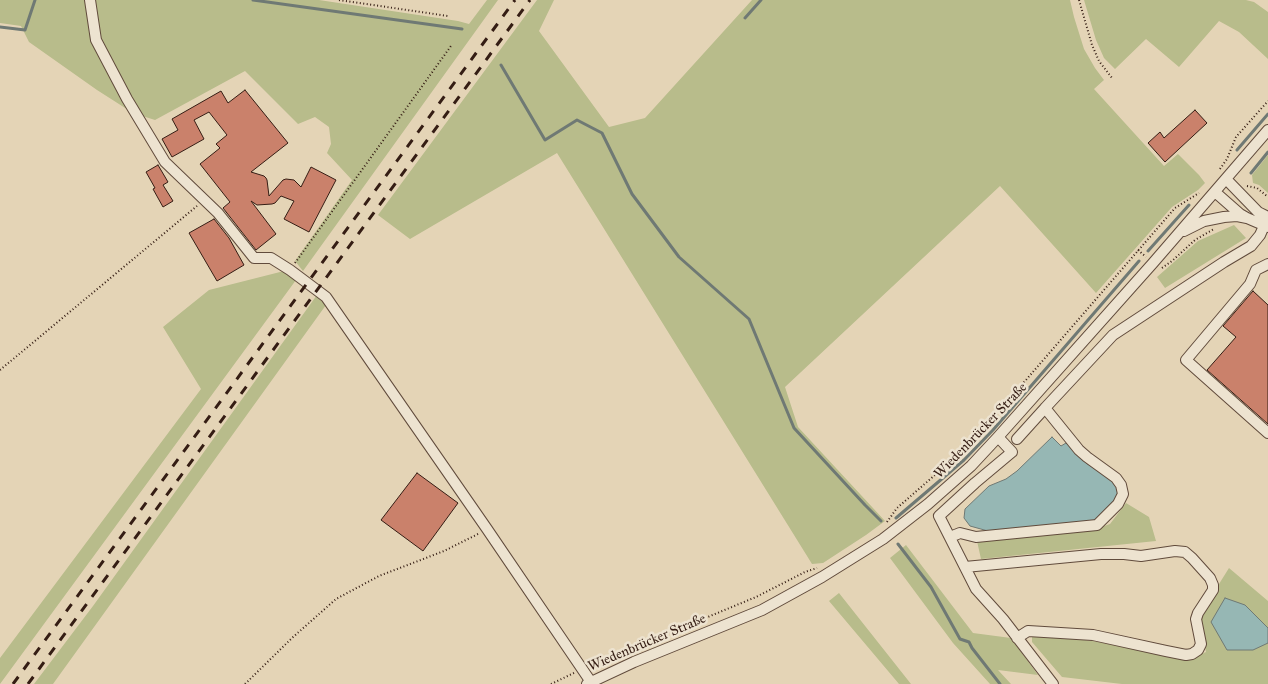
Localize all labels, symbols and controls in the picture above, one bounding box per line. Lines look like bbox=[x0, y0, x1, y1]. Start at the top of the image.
street label: Wiedenbrücker Straße bbox=[931, 380, 1031, 482]
street label: Wiedenbrücker Straße bbox=[586, 611, 708, 675]

